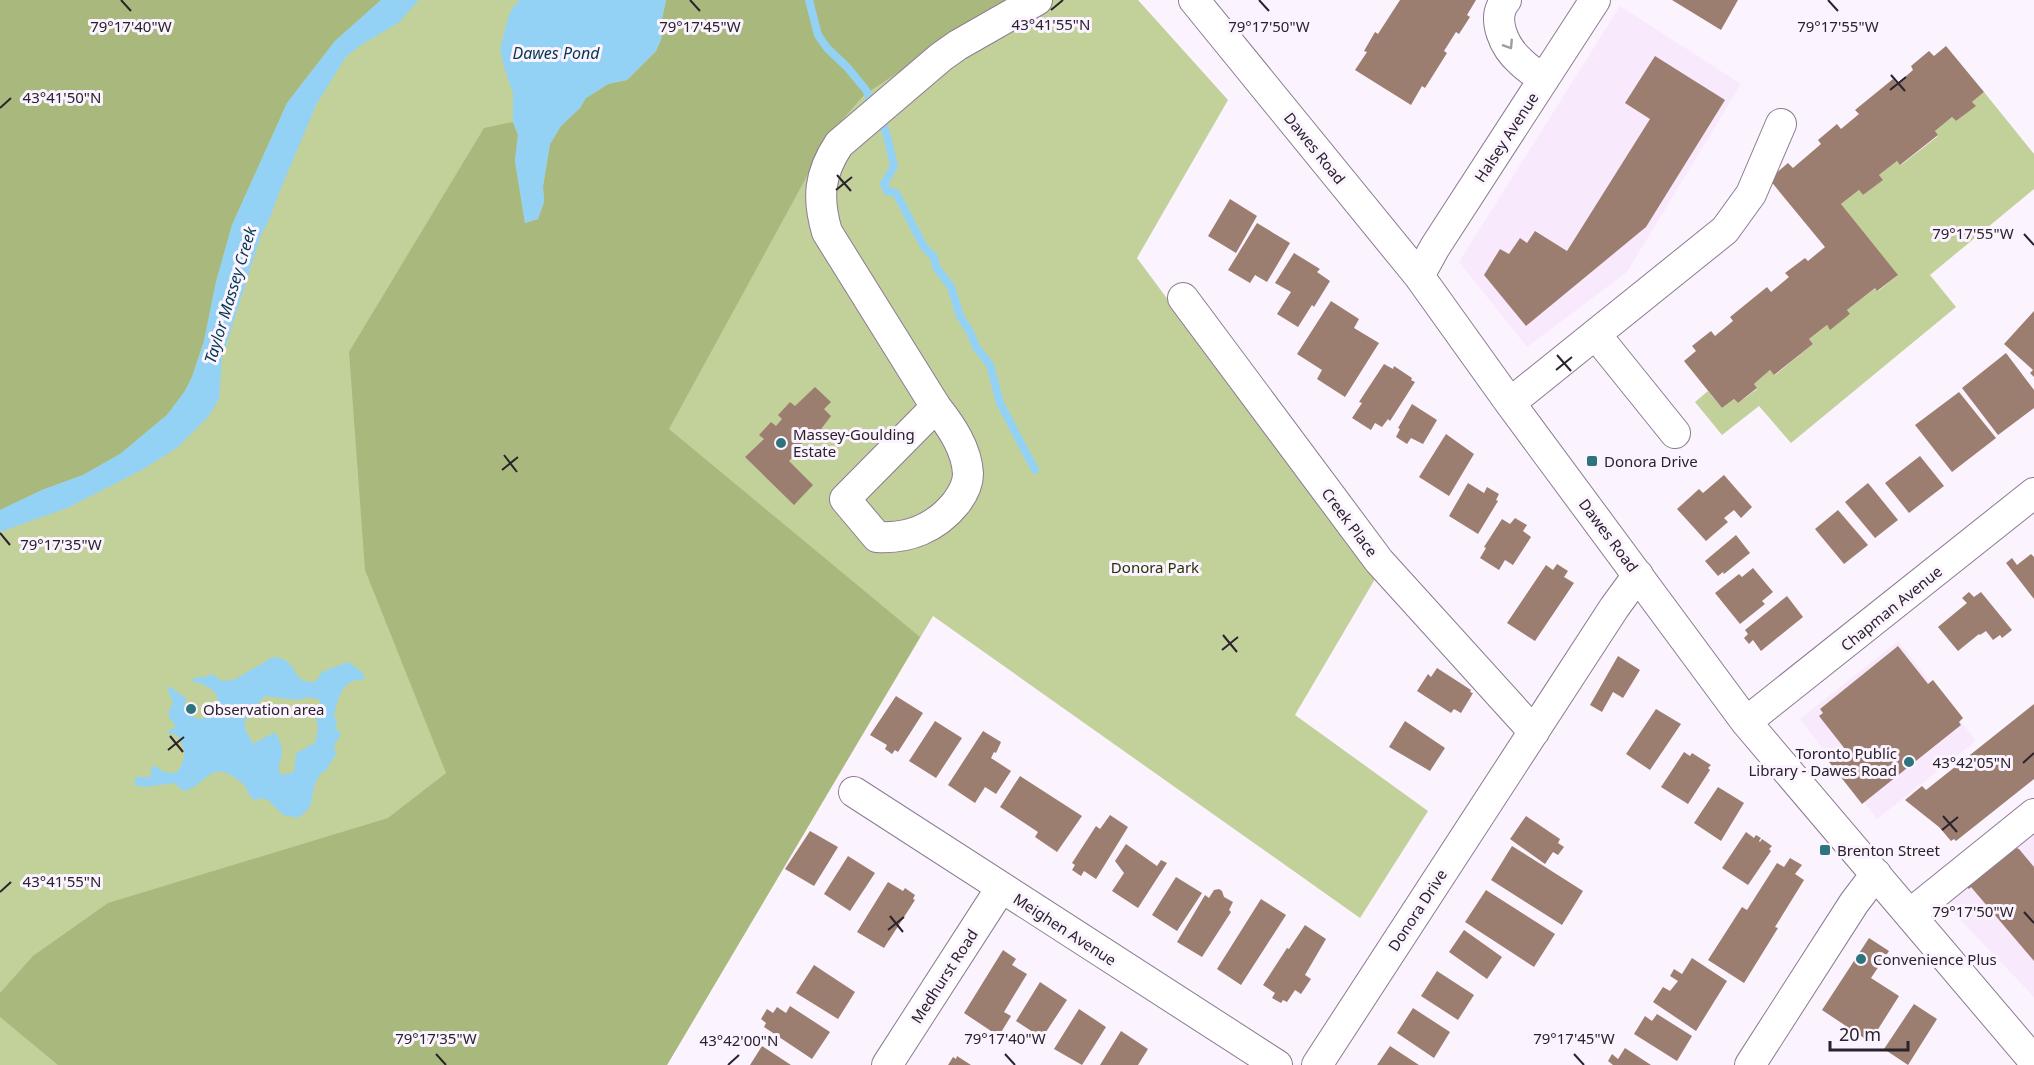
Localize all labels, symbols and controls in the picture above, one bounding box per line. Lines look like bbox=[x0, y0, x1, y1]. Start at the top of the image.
text: 43°41'55"N bbox=[1012, 14, 1090, 34]
text: 79°17'40"W bbox=[90, 16, 172, 36]
text: 79°17'45"W bbox=[659, 16, 741, 36]
text: 79°17'50"W bbox=[1228, 16, 1310, 36]
text: 79°17'55"W bbox=[1797, 16, 1879, 36]
one-way arrow bbox=[1501, 39, 1512, 50]
water label: Dawes Pond bbox=[513, 42, 600, 64]
text: 43°41'50"N bbox=[23, 87, 101, 107]
street label: Halsey Avenue bbox=[1470, 88, 1542, 186]
street label: Dawes Road bbox=[1280, 108, 1350, 188]
water label: Taylor Massey Creek bbox=[199, 223, 262, 366]
text: 79°17'55"W bbox=[1932, 223, 2014, 243]
place label: Massey-Goulding Estate bbox=[793, 424, 915, 461]
marker: Massey-Goulding Estate bbox=[774, 436, 788, 450]
place label: Donora Drive bbox=[1604, 451, 1698, 471]
marker: Donora Drive bbox=[1585, 454, 1599, 468]
street label: Creek Place bbox=[1318, 484, 1382, 560]
street label: Dawes Road bbox=[1575, 494, 1643, 576]
text: 79°17'35"W bbox=[20, 534, 102, 554]
park label: Donora Park bbox=[1111, 557, 1199, 577]
street label: Chapman Avenue bbox=[1836, 561, 1946, 655]
place label: Observation area bbox=[203, 699, 325, 719]
marker: Observation area bbox=[184, 702, 198, 716]
place label: Toronto Public Library - Dawes Road bbox=[1749, 743, 1897, 780]
text: 43°42'05"N bbox=[1933, 752, 2011, 772]
marker: Toronto Public Library - Dawes Road bbox=[1902, 755, 1916, 769]
place label: Brenton Street bbox=[1837, 840, 1941, 860]
marker: Brenton Street bbox=[1818, 843, 1832, 857]
street label: Donora Drive bbox=[1383, 865, 1451, 955]
text: 43°41'55"N bbox=[23, 871, 101, 891]
street label: Meighen Avenue bbox=[1010, 888, 1120, 970]
text: 79°17'50"W bbox=[1932, 901, 2014, 921]
street label: Medhurst Road bbox=[906, 925, 982, 1027]
place label: Convenience Plus bbox=[1873, 949, 1997, 969]
marker: Convenience Plus bbox=[1854, 952, 1868, 966]
scale bar bbox=[1830, 1014, 1908, 1052]
text: 20 m bbox=[1839, 1022, 1881, 1046]
text: 79°17'35"W bbox=[395, 1028, 477, 1048]
text: 79°17'40"W bbox=[964, 1028, 1046, 1048]
text: 79°17'45"W bbox=[1533, 1028, 1615, 1048]
text: 43°42'00"N bbox=[700, 1030, 778, 1050]

